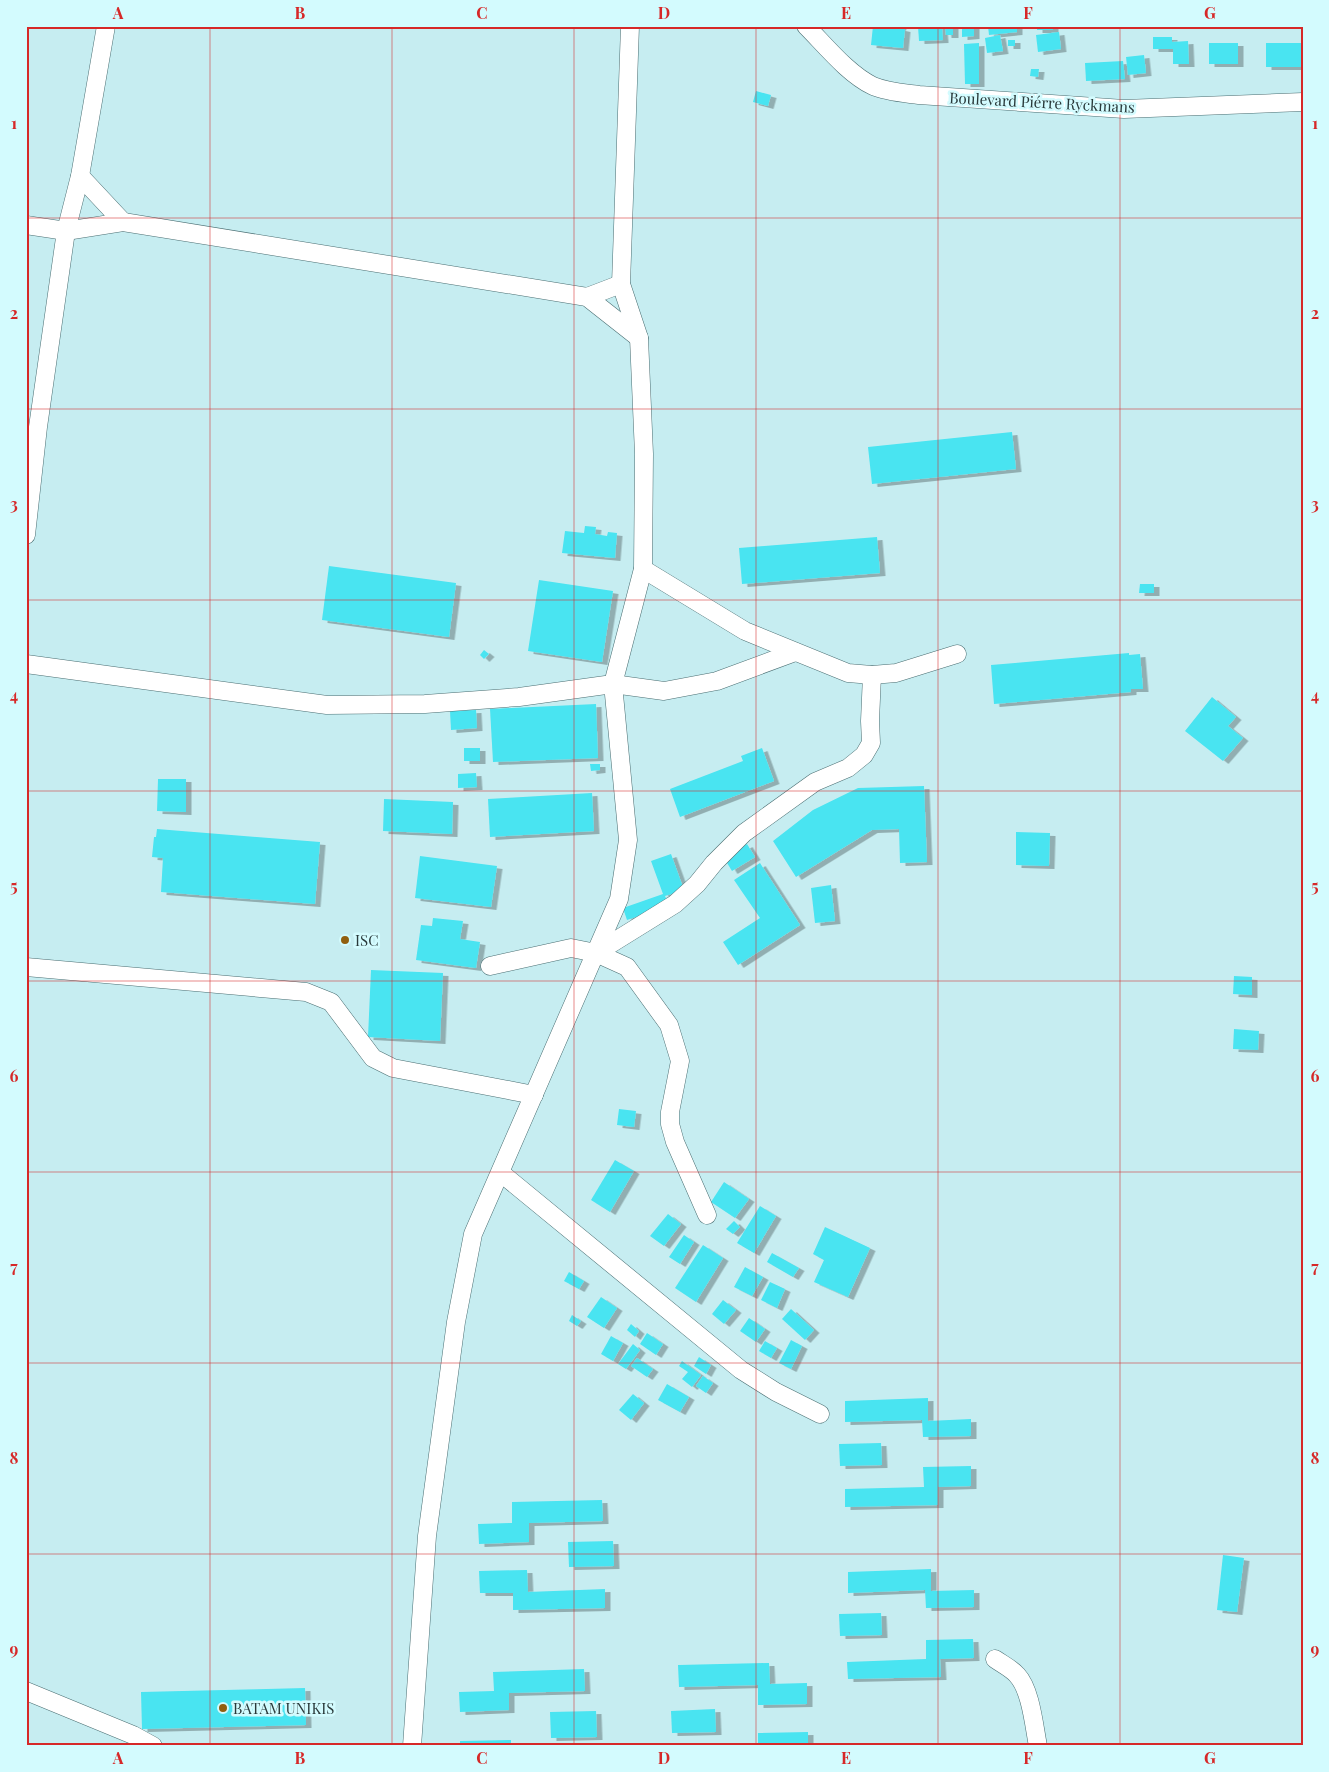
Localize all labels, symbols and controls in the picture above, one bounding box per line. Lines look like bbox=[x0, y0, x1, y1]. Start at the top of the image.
text: A bbox=[112, 2, 124, 23]
text: B bbox=[295, 2, 306, 23]
text: C bbox=[476, 2, 488, 23]
text: D bbox=[658, 2, 670, 23]
text: E bbox=[841, 2, 851, 23]
text: F bbox=[1023, 2, 1033, 23]
text: G bbox=[1204, 2, 1216, 23]
street label: Boulevard Piérre Ryckmans bbox=[949, 87, 1135, 117]
text: 1 bbox=[11, 112, 17, 133]
text: 1 bbox=[1312, 112, 1318, 133]
text: 2 bbox=[10, 302, 18, 323]
text: 2 bbox=[1311, 302, 1319, 323]
text: 3 bbox=[10, 493, 18, 514]
text: 3 bbox=[1311, 493, 1319, 514]
text: 4 bbox=[10, 684, 18, 705]
text: 4 bbox=[1311, 684, 1319, 705]
text: 5 bbox=[10, 875, 18, 896]
text: 5 bbox=[1311, 875, 1319, 896]
place label: ISC bbox=[355, 930, 379, 950]
marker: ISC bbox=[339, 934, 351, 946]
text: 6 bbox=[10, 1065, 19, 1086]
text: 6 bbox=[1311, 1065, 1320, 1086]
text: 7 bbox=[10, 1256, 18, 1277]
text: 7 bbox=[1311, 1256, 1319, 1277]
text: 8 bbox=[10, 1447, 19, 1468]
text: 8 bbox=[1311, 1447, 1320, 1468]
text: 9 bbox=[10, 1638, 19, 1659]
text: 9 bbox=[1311, 1638, 1320, 1659]
place label: BATAM UNIKIS bbox=[233, 1698, 334, 1718]
marker: BATAM UNIKIS bbox=[217, 1702, 229, 1714]
text: A bbox=[112, 1747, 124, 1768]
text: B bbox=[295, 1747, 306, 1768]
text: C bbox=[476, 1747, 488, 1768]
text: D bbox=[658, 1747, 670, 1768]
text: E bbox=[841, 1747, 851, 1768]
text: F bbox=[1023, 1747, 1033, 1768]
text: G bbox=[1204, 1747, 1216, 1768]

